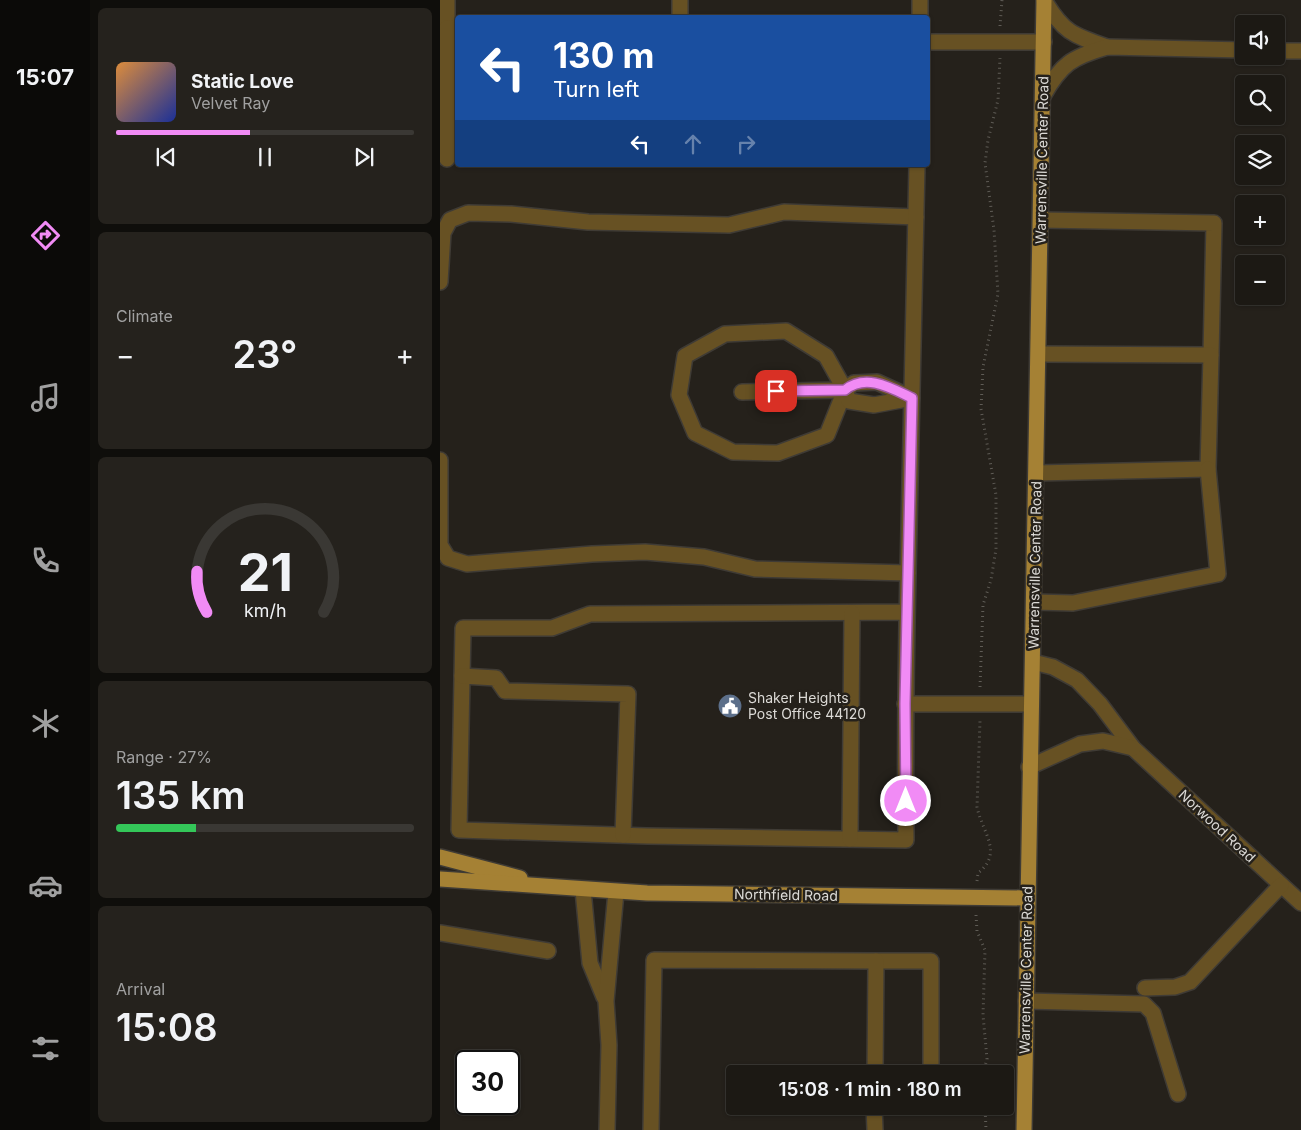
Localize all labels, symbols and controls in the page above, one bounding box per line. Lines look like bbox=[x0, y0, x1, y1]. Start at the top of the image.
map controls bbox=[1235, 15, 1285, 305]
button: sound bbox=[1235, 15, 1285, 65]
text: 130 m bbox=[553, 34, 655, 76]
icon: left bbox=[470, 35, 535, 100]
text: 15:07 bbox=[16, 64, 74, 90]
text: Static Love bbox=[191, 70, 294, 93]
button: search bbox=[1235, 75, 1285, 125]
text: Turn left bbox=[553, 76, 639, 102]
street label: Warrensville Center Road bbox=[1032, 76, 1051, 244]
text: Velvet Ray bbox=[191, 93, 270, 113]
icon: left bbox=[626, 130, 654, 158]
icon: ahead bbox=[679, 130, 707, 158]
icon: right bbox=[732, 130, 760, 158]
button: layers bbox=[1235, 135, 1285, 185]
icon: previous bbox=[152, 143, 180, 171]
icon: pause bbox=[251, 143, 279, 171]
icon: next bbox=[350, 143, 378, 171]
button: + bbox=[1235, 195, 1285, 245]
icon: directions bbox=[28, 218, 63, 253]
button: − bbox=[1235, 255, 1285, 305]
text: Climate bbox=[116, 306, 173, 326]
text: 23° bbox=[233, 331, 297, 377]
text: − bbox=[116, 338, 135, 372]
text: + bbox=[395, 338, 414, 372]
pin bbox=[755, 370, 797, 412]
icon: arrive bbox=[762, 377, 790, 405]
icon: music bbox=[28, 380, 63, 415]
street label: Warrensville Center Road bbox=[1025, 481, 1044, 649]
text: 21 bbox=[237, 541, 293, 604]
icon: phone bbox=[28, 543, 63, 578]
text: km/h bbox=[244, 600, 286, 621]
place label: Shaker Heights Post Office 44120 bbox=[748, 689, 866, 722]
public building icon: Shaker Heights Post Office 44120 bbox=[717, 693, 743, 719]
icon: climate bbox=[28, 706, 63, 741]
text: Range · 27% bbox=[116, 747, 212, 767]
text: 135 km bbox=[116, 772, 246, 818]
position arrow bbox=[879, 774, 931, 826]
street label: Norwood Road bbox=[1175, 786, 1259, 865]
icon: car bbox=[28, 868, 63, 903]
street label: Northfield Road bbox=[734, 885, 838, 904]
street label: Warrensville Center Road bbox=[1016, 886, 1035, 1054]
text: Arrival bbox=[116, 979, 165, 999]
text: 15:08 bbox=[116, 1004, 217, 1050]
icon: filters bbox=[28, 1031, 63, 1066]
speed limit sign: 30 bbox=[455, 1050, 520, 1115]
text: 15:08 · 1 min · 180 m bbox=[778, 1078, 962, 1101]

